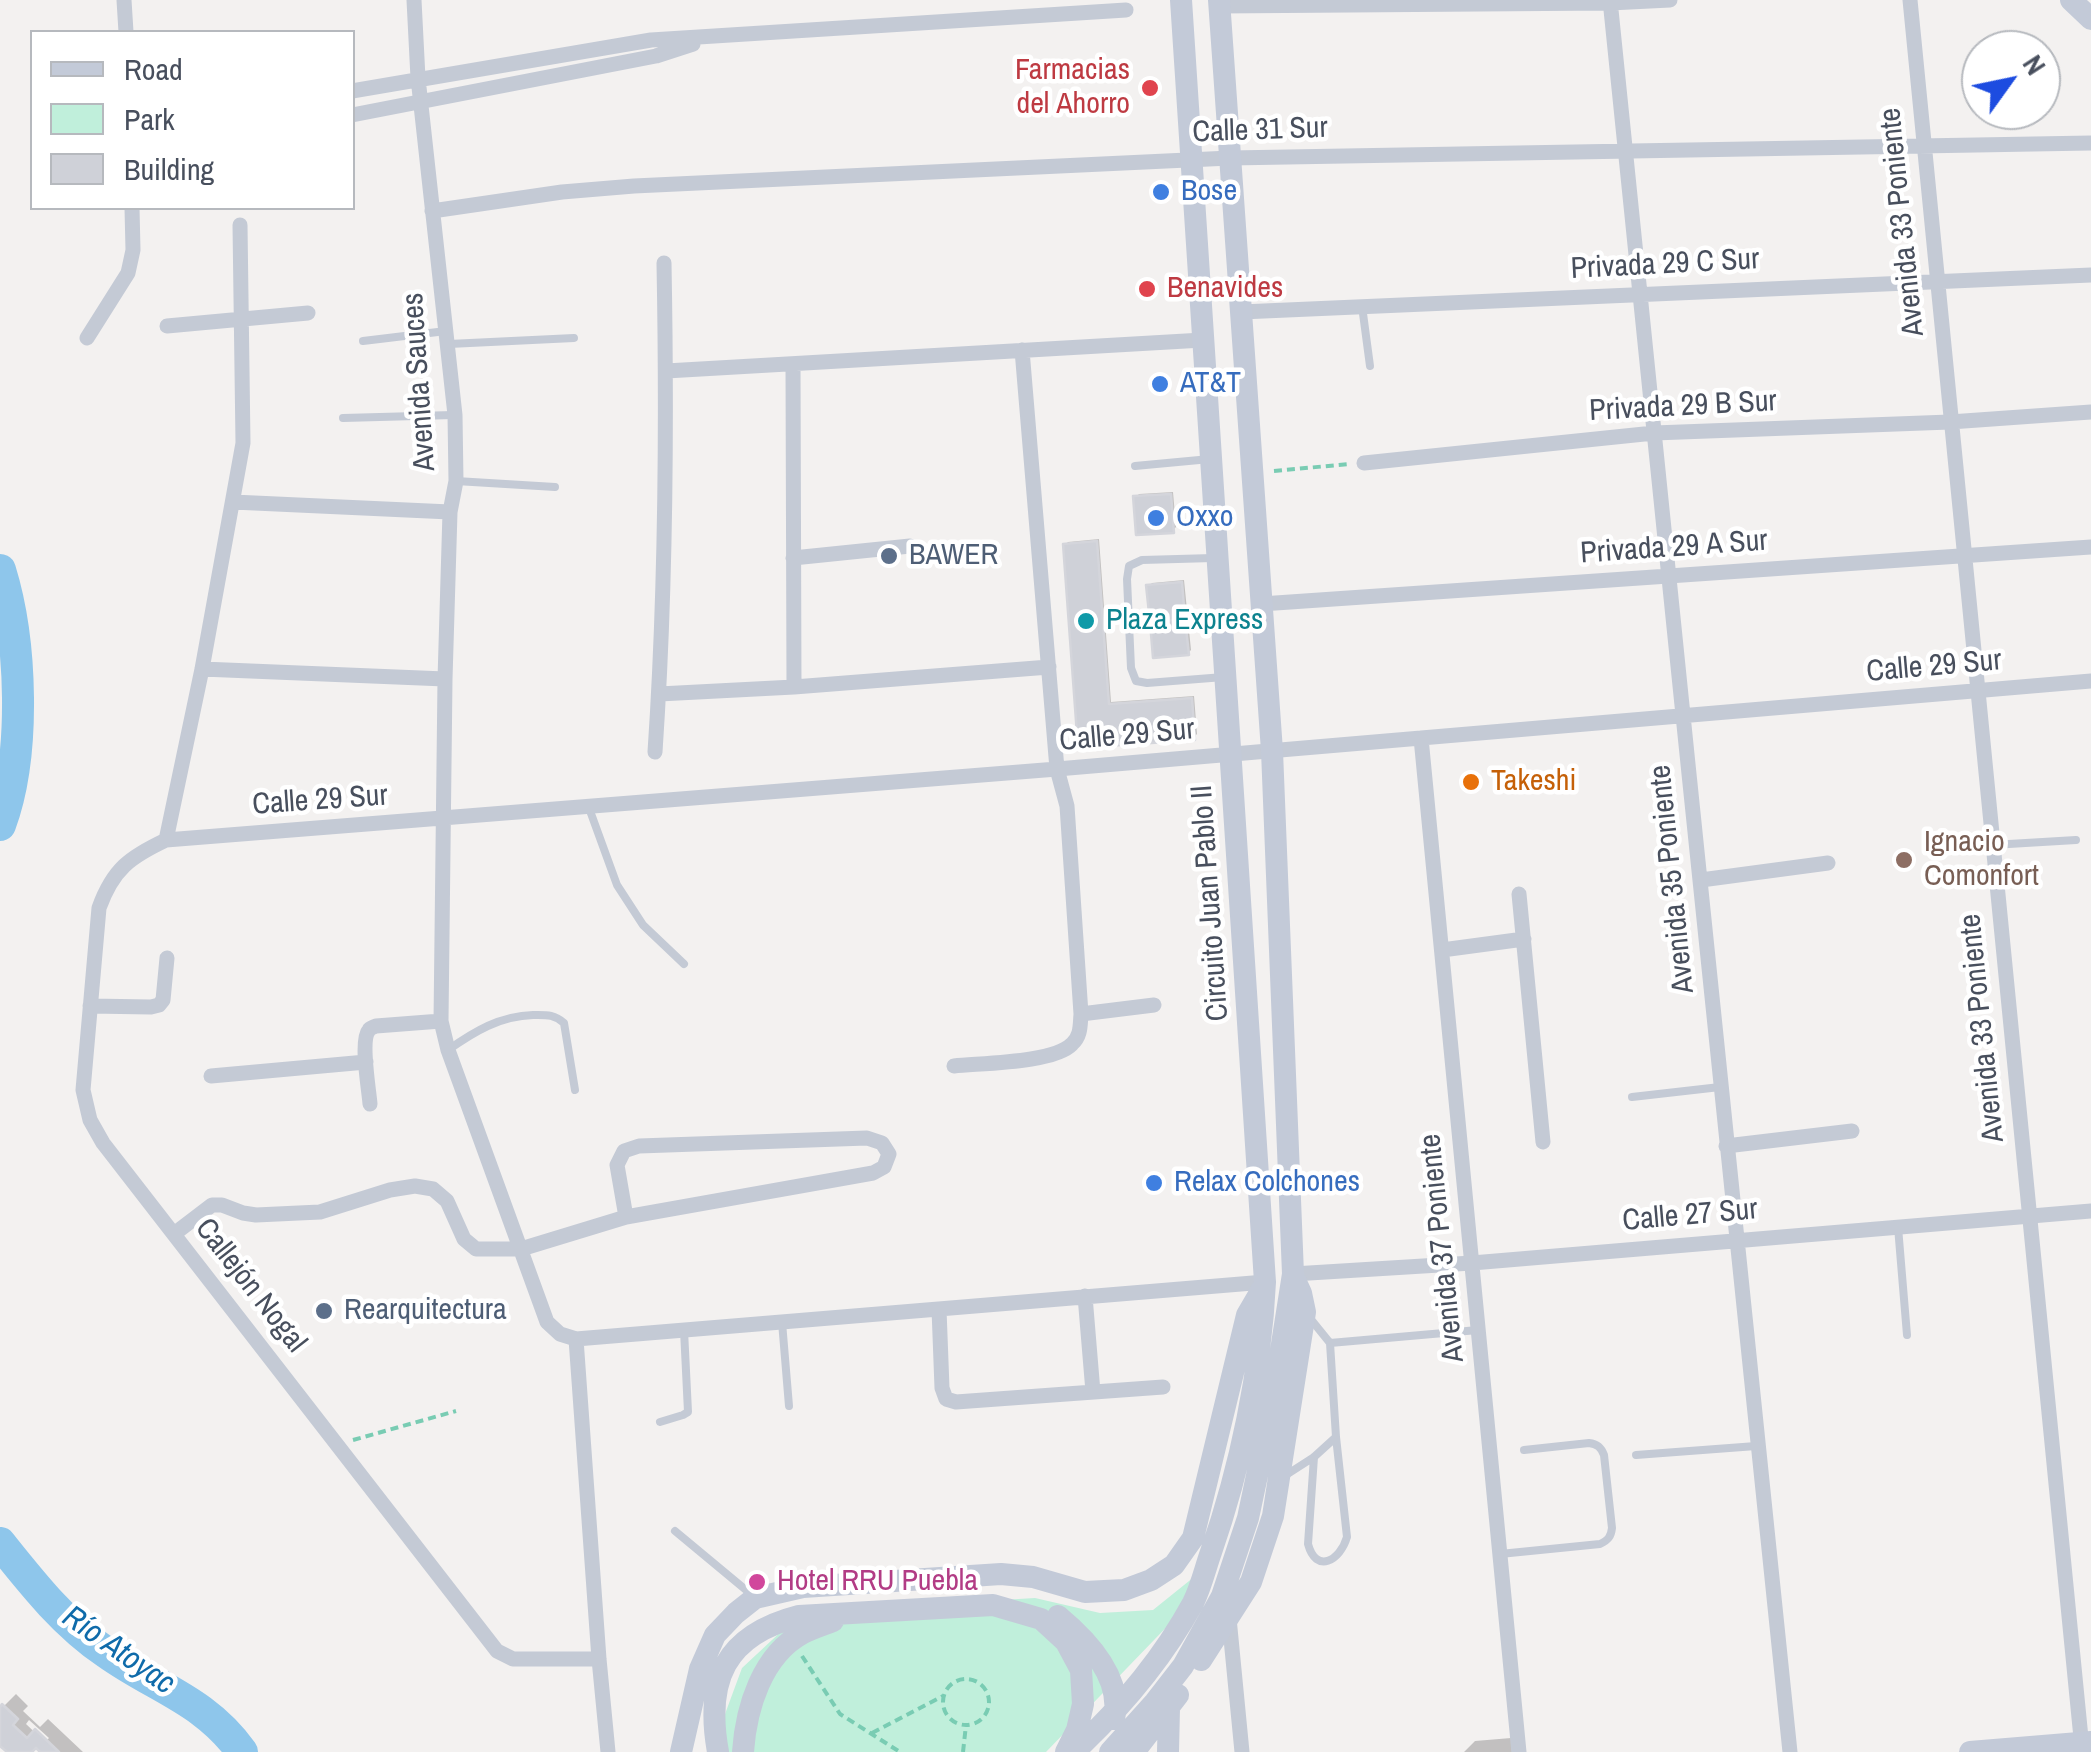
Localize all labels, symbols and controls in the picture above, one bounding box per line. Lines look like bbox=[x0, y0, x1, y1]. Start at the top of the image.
legend bbox=[30, 30, 355, 210]
north arrow bbox=[1961, 30, 2061, 130]
text: N bbox=[2014, 47, 2055, 82]
text: Road bbox=[124, 49, 183, 89]
place label: Farmacias del Ahorro bbox=[1015, 53, 1130, 124]
marker: Farmacias del Ahorro bbox=[1139, 77, 1161, 99]
text: Park bbox=[124, 99, 175, 139]
street label: Avenida 33 Poniente bbox=[1873, 106, 1933, 338]
street label: Calle 31 Sur bbox=[1192, 111, 1328, 151]
text: Building bbox=[124, 149, 214, 189]
place label: Bose bbox=[1181, 174, 1237, 210]
marker: Bose bbox=[1150, 181, 1172, 203]
street label: Privada 29 C Sur bbox=[1570, 242, 1760, 288]
place label: Benavides bbox=[1167, 271, 1283, 307]
marker: Benavides bbox=[1136, 278, 1158, 300]
street label: Avenida Sauces bbox=[396, 292, 444, 472]
place label: AT&T bbox=[1180, 366, 1241, 402]
marker: AT&T bbox=[1149, 373, 1171, 395]
street label: Privada 29 B Sur bbox=[1589, 384, 1777, 430]
place label: Oxxo bbox=[1176, 500, 1233, 536]
marker: Oxxo bbox=[1145, 507, 1167, 529]
street label: Privada 29 A Sur bbox=[1579, 524, 1769, 572]
place label: BAWER bbox=[909, 538, 998, 574]
marker: BAWER bbox=[878, 545, 900, 567]
place label: Plaza Express bbox=[1106, 603, 1263, 639]
marker: Plaza Express bbox=[1075, 610, 1097, 632]
street label: Calle 29 Sur bbox=[1865, 643, 2003, 691]
street label: Calle 29 Sur bbox=[1058, 712, 1196, 760]
street label: Avenida 35 Poniente bbox=[1643, 763, 1703, 995]
place label: Takeshi bbox=[1491, 764, 1576, 800]
marker: Takeshi bbox=[1460, 771, 1482, 793]
street label: Calle 29 Sur bbox=[251, 778, 389, 824]
street label: Circuito Juan Pablo II bbox=[1185, 784, 1237, 1022]
place label: Ignacio Comonfort bbox=[1924, 825, 2039, 896]
marker: Ignacio Comonfort bbox=[1893, 849, 1915, 871]
street label: Avenida 33 Poniente bbox=[1953, 912, 2013, 1144]
street label: Avenida 37 Poniente bbox=[1413, 1132, 1473, 1364]
place label: Relax Colchones bbox=[1174, 1165, 1360, 1201]
marker: Relax Colchones bbox=[1143, 1172, 1165, 1194]
street label: Calle 27 Sur bbox=[1621, 1192, 1759, 1240]
street label: Callejón Nogal bbox=[187, 1212, 313, 1360]
place label: Rearquitectura bbox=[344, 1293, 507, 1329]
marker: Rearquitectura bbox=[313, 1300, 335, 1322]
place label: Hotel RRU Puebla bbox=[777, 1564, 978, 1600]
marker: Hotel RRU Puebla bbox=[746, 1571, 768, 1593]
water label: Río Atoyac bbox=[54, 1598, 182, 1704]

